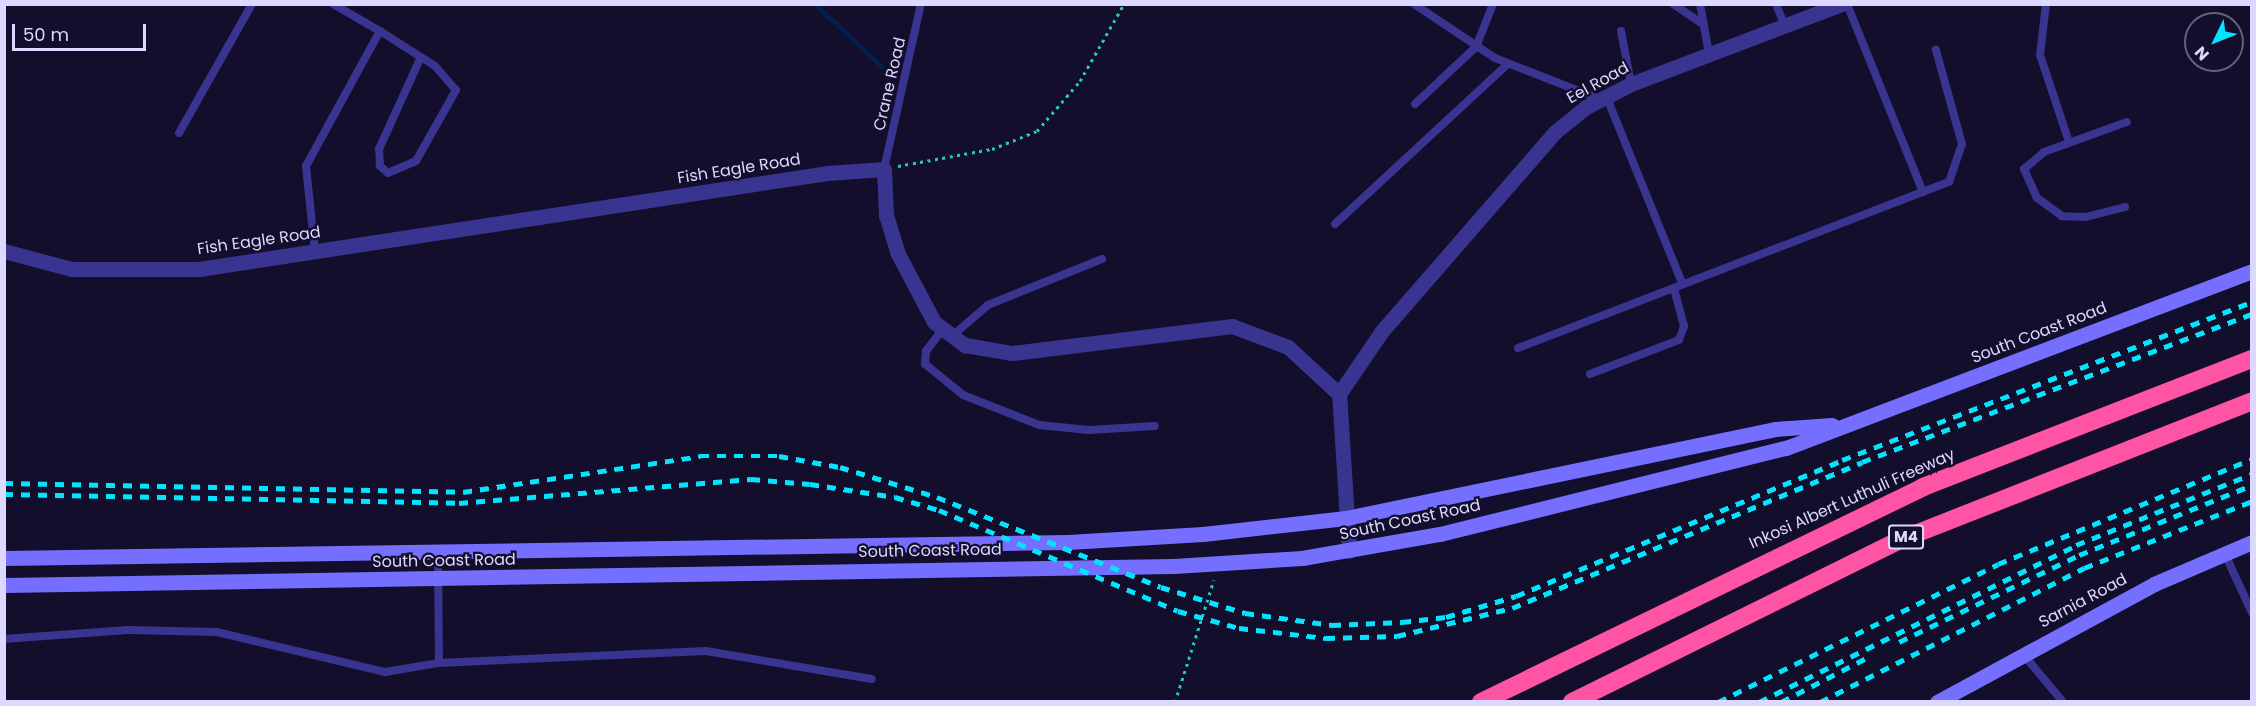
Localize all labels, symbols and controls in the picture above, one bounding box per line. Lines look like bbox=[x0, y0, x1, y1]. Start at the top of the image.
scale bar bbox=[15, 12, 148, 50]
north arrow bbox=[2184, 12, 2244, 72]
text: 50 m bbox=[23, 22, 69, 47]
street label: Crane Road bbox=[870, 35, 910, 133]
text: N bbox=[2189, 41, 2214, 66]
street label: Eel Road bbox=[1564, 58, 1632, 108]
street label: Fish Eagle Road bbox=[676, 150, 802, 188]
street label: Fish Eagle Road bbox=[196, 223, 322, 259]
street label: South Coast Road bbox=[1968, 298, 2110, 368]
street label: Inkosi Albert Luthuli Freeway bbox=[1746, 445, 1958, 553]
street label: South Coast Road bbox=[1338, 496, 1482, 544]
road number: M4 bbox=[1888, 525, 1924, 549]
street label: South Coast Road bbox=[858, 540, 1002, 562]
street label: South Coast Road bbox=[372, 550, 516, 572]
street label: Sarnia Road bbox=[2036, 570, 2130, 632]

